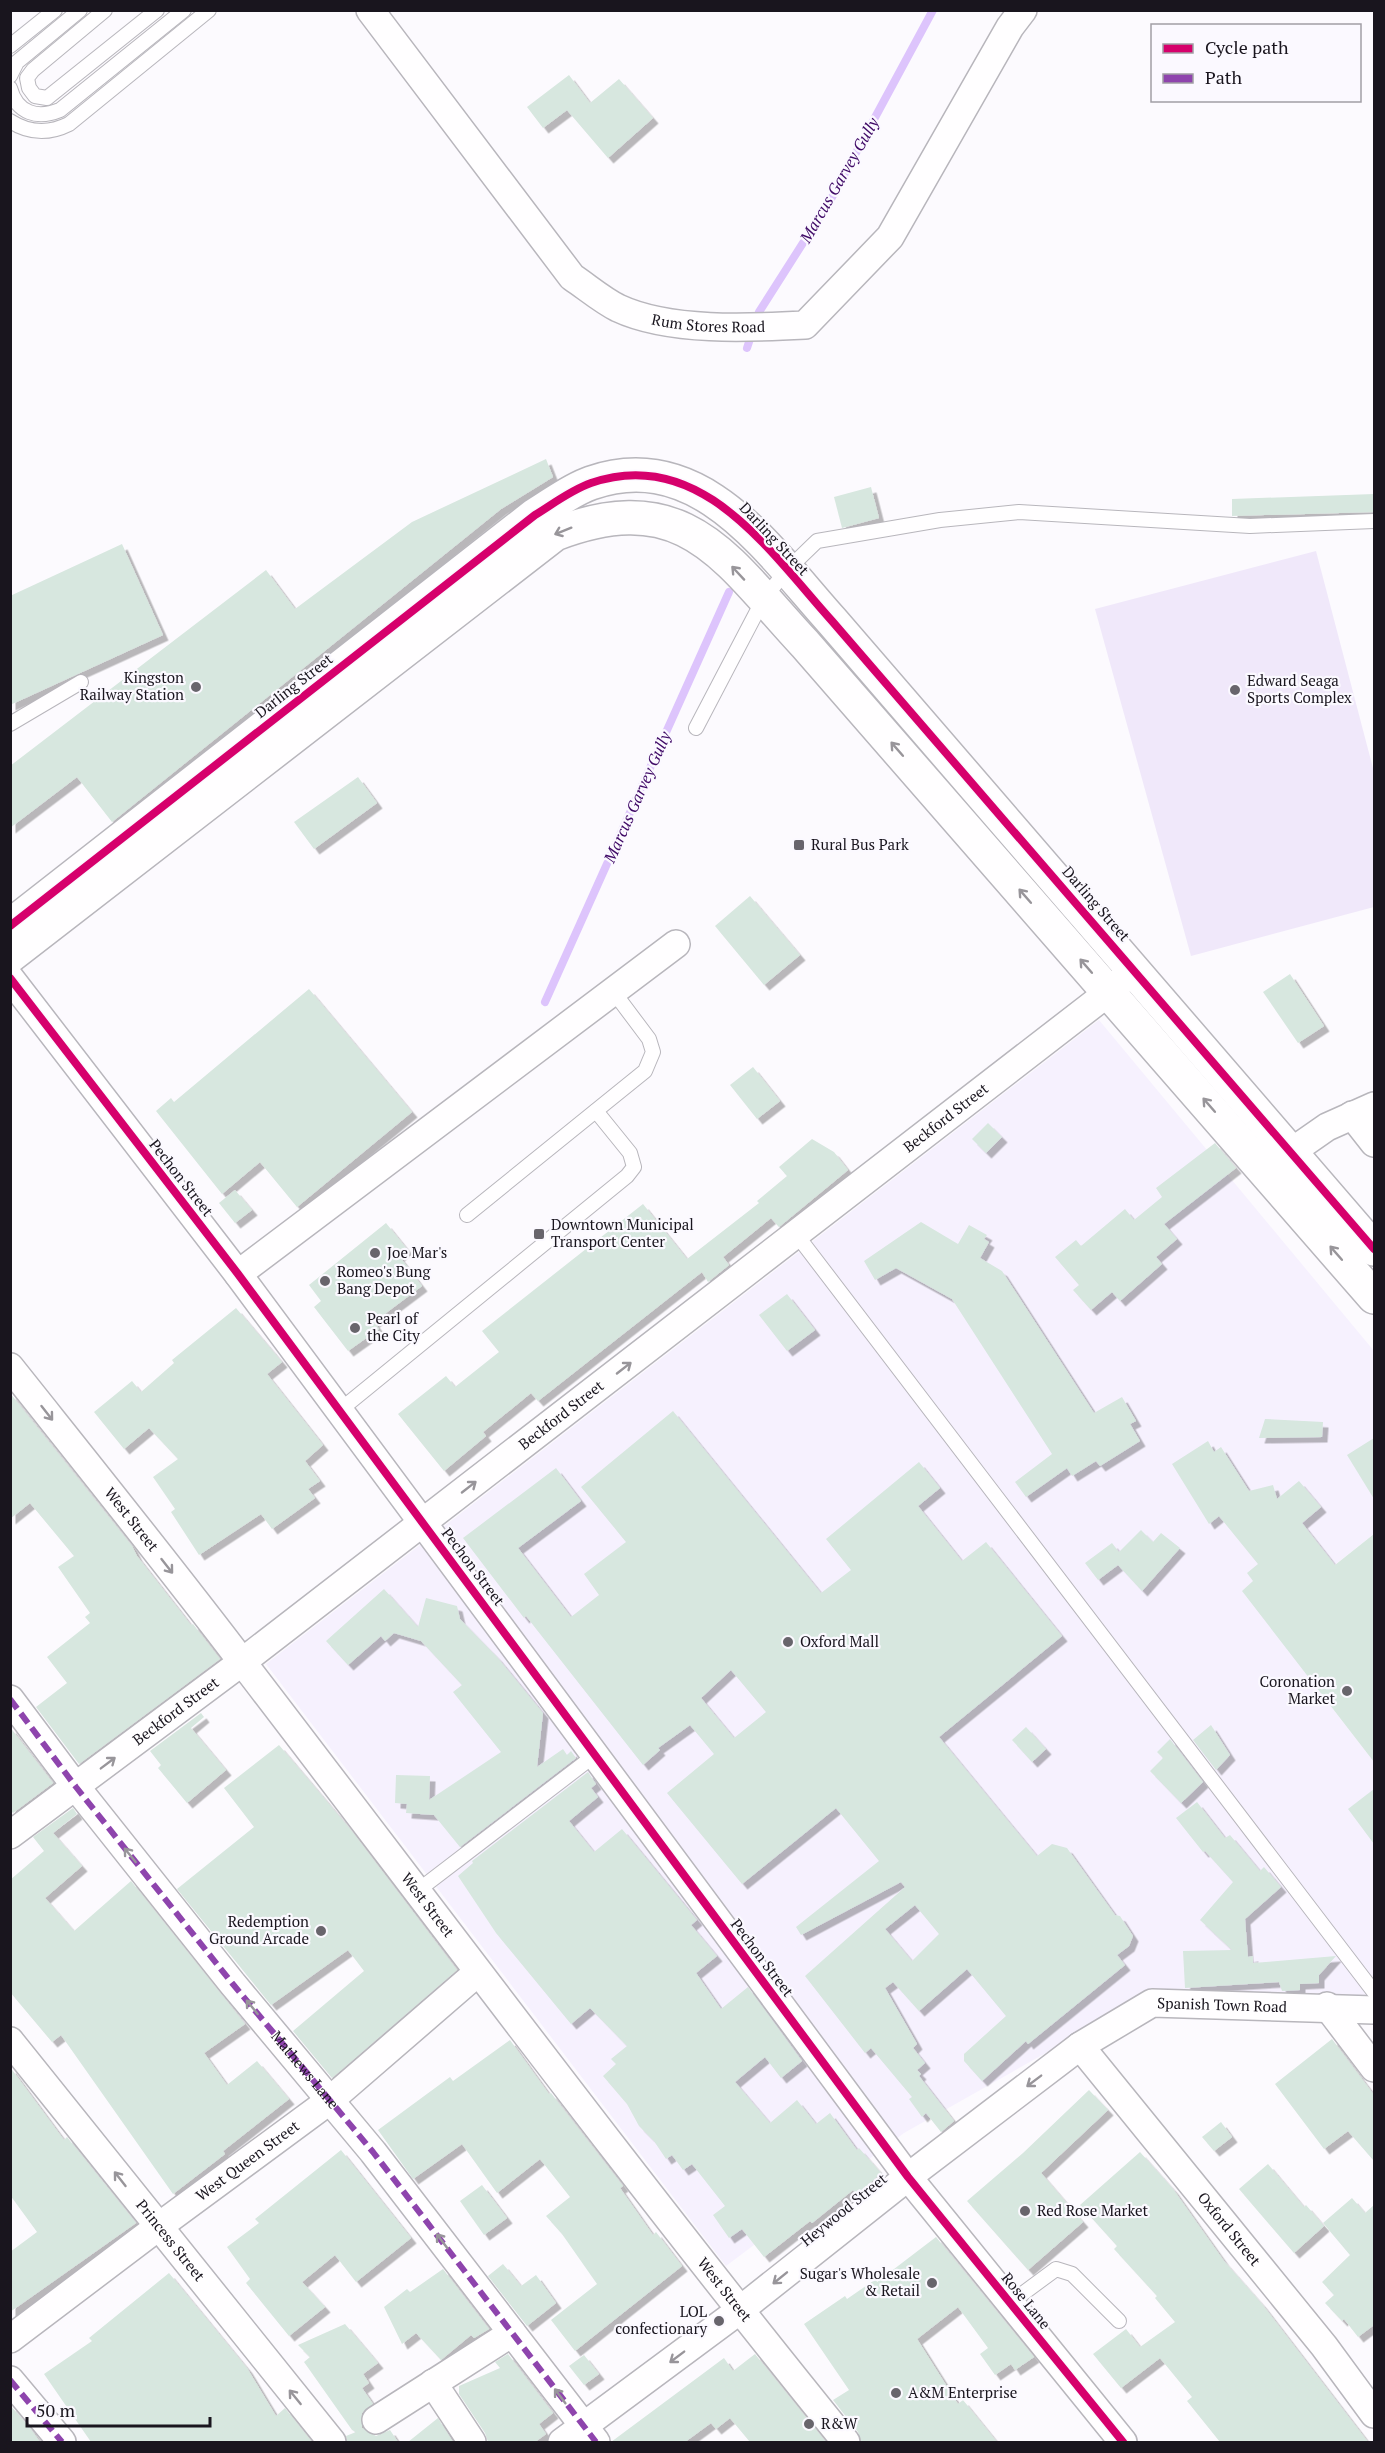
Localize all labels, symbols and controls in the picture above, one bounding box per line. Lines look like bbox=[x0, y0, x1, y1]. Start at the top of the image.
legend bbox=[1151, 24, 1361, 102]
text: Cycle path bbox=[1205, 35, 1289, 59]
text: Path bbox=[1205, 65, 1242, 89]
water label: Marcus Garvey Gully bbox=[794, 113, 884, 248]
street label: Rum Stores Road bbox=[650, 309, 765, 336]
street label: Darling Street bbox=[736, 497, 814, 580]
one-way arrow bbox=[555, 526, 573, 537]
one-way arrow bbox=[731, 565, 746, 580]
street label: Darling Street bbox=[250, 648, 337, 722]
place label: Kingston Railway Station bbox=[80, 667, 184, 704]
place label: Edward Seaga Sports Complex bbox=[1247, 670, 1352, 707]
marker: Kingston Railway Station bbox=[189, 680, 203, 694]
marker: Edward Seaga Sports Complex bbox=[1228, 683, 1242, 697]
water label: Marcus Garvey Gully bbox=[598, 727, 676, 867]
one-way arrow bbox=[890, 742, 904, 757]
place label: Rural Bus Park bbox=[811, 834, 909, 854]
marker: Rural Bus Park bbox=[792, 838, 806, 852]
street label: Darling Street bbox=[1059, 862, 1135, 945]
one-way arrow bbox=[1018, 889, 1032, 904]
one-way arrow bbox=[1079, 959, 1093, 974]
street label: Beckford Street bbox=[899, 1078, 992, 1156]
one-way arrow bbox=[1202, 1098, 1216, 1113]
street label: Pechon Street bbox=[145, 1135, 218, 1220]
place label: Downtown Municipal Transport Center bbox=[551, 1214, 694, 1251]
marker: Downtown Municipal Transport Center bbox=[532, 1227, 546, 1241]
place label: Joe Mar's bbox=[387, 1242, 447, 1262]
one-way arrow bbox=[1330, 1245, 1343, 1261]
marker: Joe Mar's bbox=[368, 1246, 382, 1260]
place label: Romeo's Bung Bang Depot bbox=[337, 1261, 432, 1298]
marker: Romeo's Bung Bang Depot bbox=[318, 1274, 332, 1288]
place label: Pearl of the City bbox=[367, 1308, 420, 1345]
marker: Pearl of the City bbox=[348, 1321, 362, 1335]
one-way arrow bbox=[615, 1361, 631, 1374]
street label: Beckford Street bbox=[514, 1375, 608, 1454]
one-way arrow bbox=[40, 1404, 53, 1420]
one-way arrow bbox=[461, 1481, 477, 1494]
street label: West Street bbox=[101, 1483, 164, 1555]
street label: Pechon Street bbox=[438, 1523, 510, 1610]
one-way arrow bbox=[161, 1558, 174, 1574]
place label: Oxford Mall bbox=[800, 1631, 879, 1651]
marker: Oxford Mall bbox=[781, 1635, 795, 1649]
place label: Coronation Market bbox=[1260, 1671, 1335, 1708]
street label: Beckford Street bbox=[128, 1672, 223, 1749]
marker: Coronation Market bbox=[1340, 1684, 1354, 1698]
one-way arrow bbox=[100, 1757, 116, 1770]
one-way arrow bbox=[123, 1848, 137, 1863]
street label: West Street bbox=[397, 1868, 460, 1941]
place label: Redemption Ground Arcade bbox=[209, 1911, 309, 1948]
street label: Pechon Street bbox=[727, 1914, 799, 2001]
marker: Redemption Ground Arcade bbox=[314, 1924, 328, 1938]
street label: Spanish Town Road bbox=[1157, 1992, 1287, 2016]
one-way arrow bbox=[245, 2000, 259, 2015]
street label: Mathews Lane bbox=[267, 2026, 344, 2113]
one-way arrow bbox=[1026, 2075, 1042, 2087]
street label: West Queen Street bbox=[191, 2115, 303, 2205]
street label: Heywood Street bbox=[796, 2168, 891, 2250]
one-way arrow bbox=[114, 2172, 127, 2188]
street label: Oxford Street bbox=[1194, 2187, 1266, 2270]
street label: Princess Street bbox=[132, 2195, 210, 2285]
place label: Red Rose Market bbox=[1037, 2200, 1148, 2220]
marker: Red Rose Market bbox=[1018, 2204, 1032, 2218]
one-way arrow bbox=[435, 2234, 448, 2250]
street label: West Street bbox=[694, 2253, 757, 2326]
place label: Sugar's Wholesale & Retail bbox=[800, 2263, 920, 2300]
street label: Rose Lane bbox=[998, 2268, 1056, 2333]
one-way arrow bbox=[772, 2271, 788, 2284]
marker: Sugar's Wholesale & Retail bbox=[925, 2276, 939, 2290]
place label: LOL confectionary bbox=[615, 2301, 707, 2338]
marker: LOL confectionary bbox=[712, 2314, 726, 2328]
one-way arrow bbox=[669, 2351, 685, 2364]
place label: A&M Enterprise bbox=[908, 2382, 1017, 2402]
marker: A&M Enterprise bbox=[889, 2386, 903, 2400]
one-way arrow bbox=[554, 2388, 567, 2404]
one-way arrow bbox=[288, 2389, 301, 2405]
scale bar bbox=[27, 2390, 210, 2428]
text: 50 m bbox=[36, 2398, 76, 2422]
place label: R&W bbox=[821, 2413, 859, 2433]
marker: R&W bbox=[802, 2417, 816, 2431]

